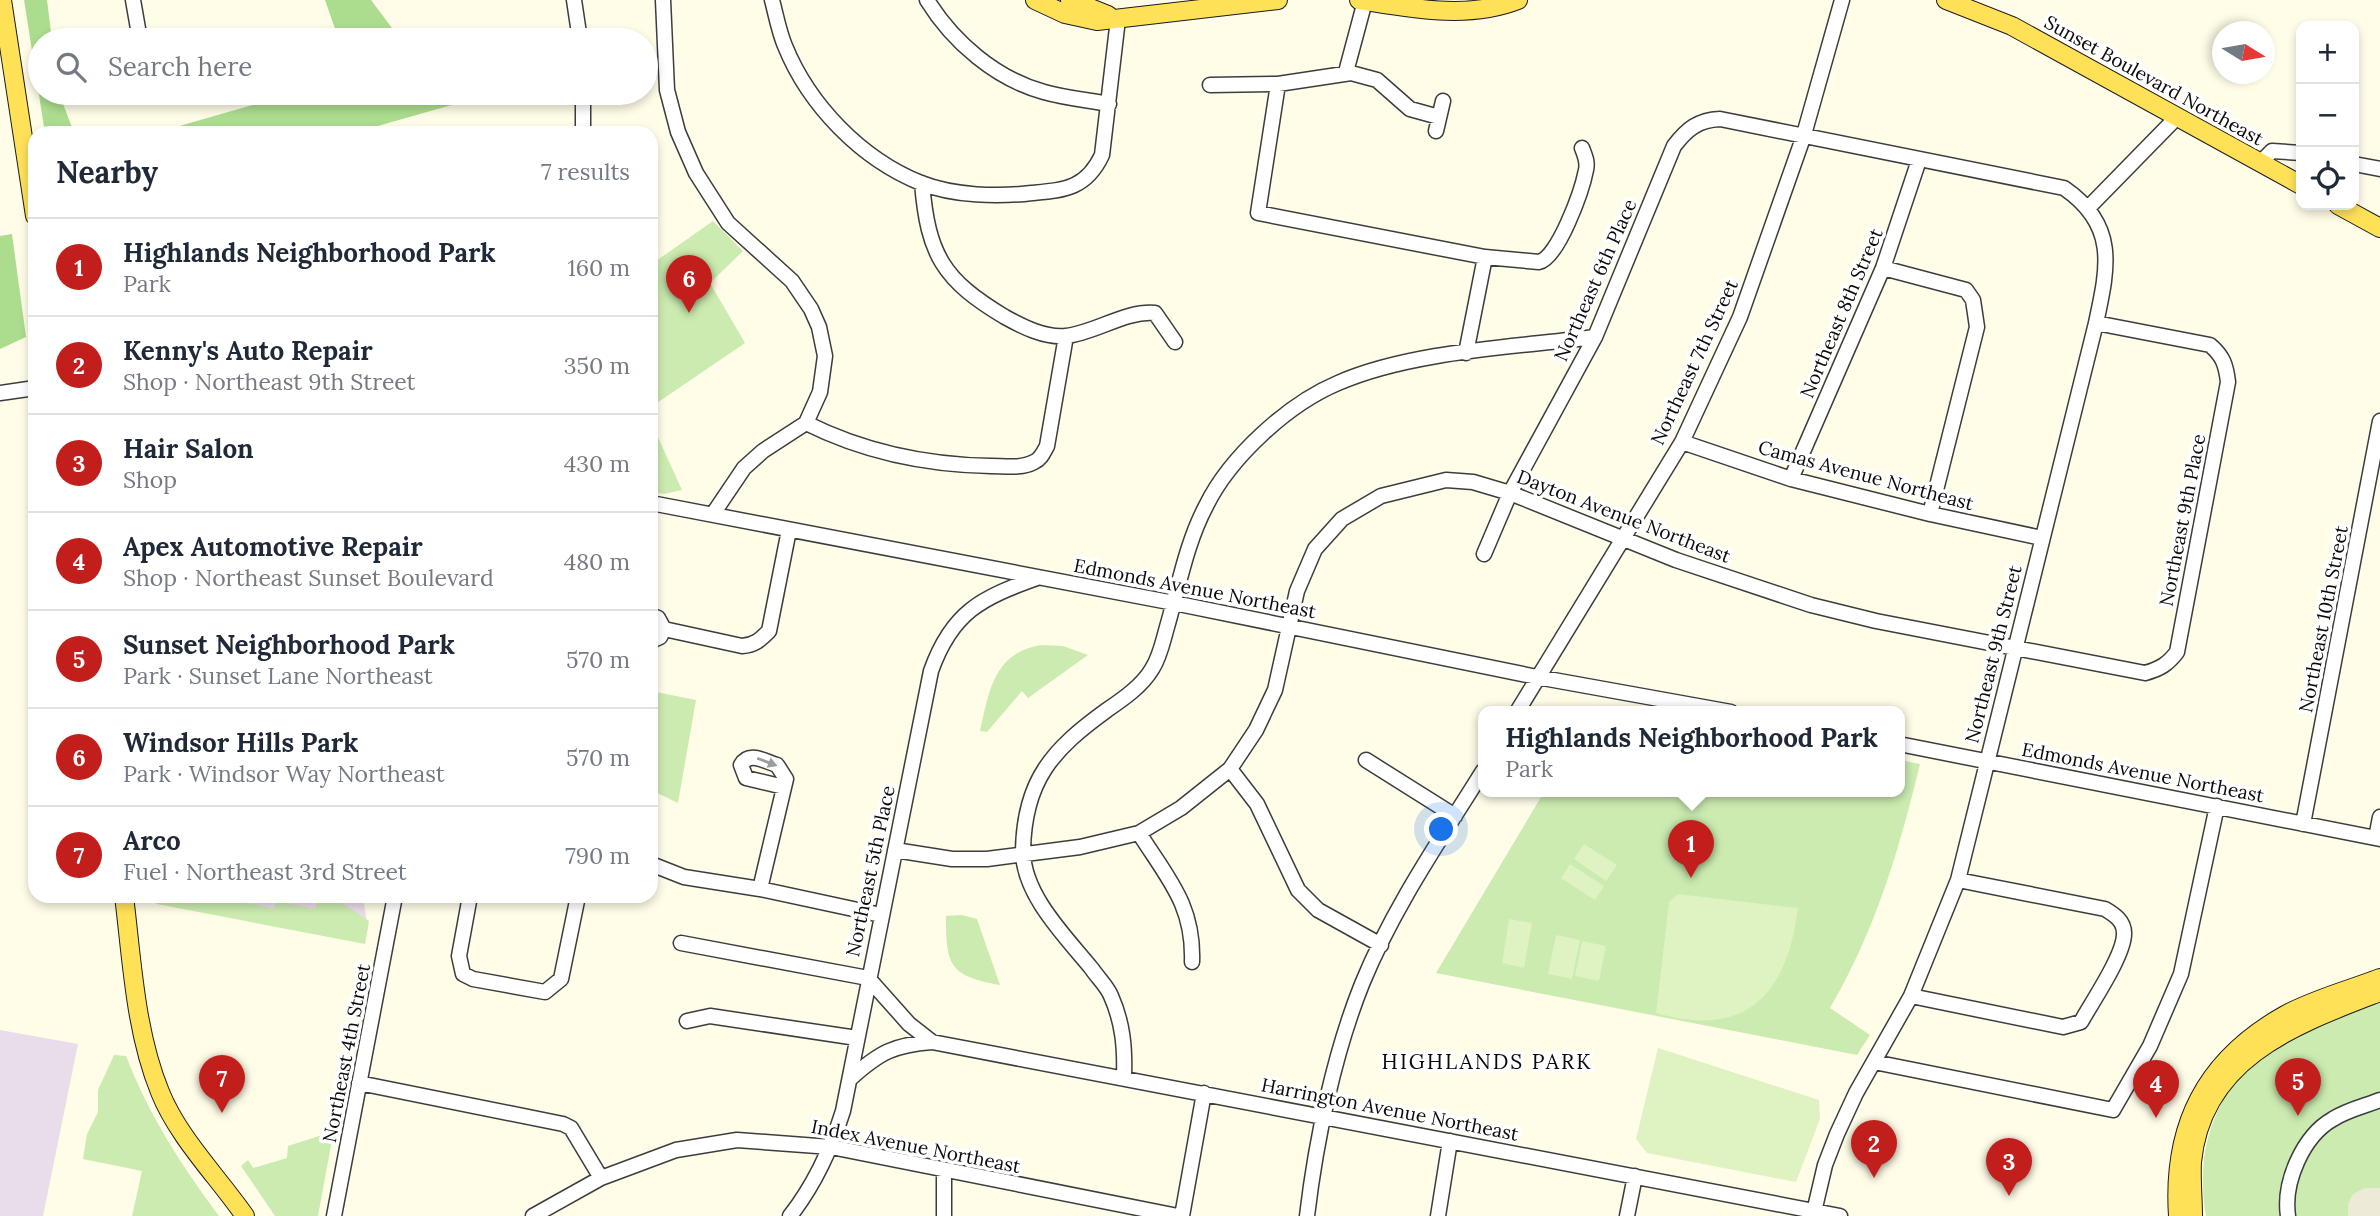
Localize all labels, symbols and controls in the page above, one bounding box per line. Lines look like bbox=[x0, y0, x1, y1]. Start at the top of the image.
street label: Sunset Boulevard Northeast bbox=[2040, 10, 2268, 151]
north arrow bbox=[2212, 21, 2275, 84]
map controls bbox=[2296, 21, 2359, 210]
button: + bbox=[2296, 21, 2359, 84]
search box bbox=[28, 28, 658, 105]
icon: search bbox=[52, 48, 90, 86]
text: Search here bbox=[108, 50, 252, 83]
button: − bbox=[2296, 84, 2359, 147]
button: locate bbox=[2296, 147, 2359, 210]
text: Nearby bbox=[56, 153, 158, 191]
text: 7 results bbox=[541, 157, 630, 186]
street label: Northeast 6th Place bbox=[1548, 195, 1642, 365]
street label: Northeast 8th Street bbox=[1794, 224, 1888, 401]
text: Highlands Neighborhood Park bbox=[123, 236, 496, 269]
text: 1 bbox=[74, 253, 84, 282]
text: 160 m bbox=[567, 253, 630, 282]
pin: 6 bbox=[666, 255, 712, 313]
text: Park bbox=[123, 269, 171, 298]
street label: Northeast 7th Street bbox=[1645, 275, 1743, 449]
text: Kenny's Auto Repair bbox=[123, 334, 373, 367]
text: 2 bbox=[73, 351, 85, 380]
text: 350 m bbox=[564, 351, 630, 380]
text: Shop · Northeast 9th Street bbox=[123, 367, 416, 396]
text: Hair Salon bbox=[123, 432, 254, 465]
street label: Northeast 9th Place bbox=[2154, 432, 2210, 608]
street label: Camas Avenue Northeast bbox=[1756, 435, 1977, 515]
text: 3 bbox=[73, 449, 85, 478]
text: 430 m bbox=[564, 449, 630, 478]
street label: Dayton Avenue Northeast bbox=[1514, 464, 1735, 568]
text: Shop bbox=[123, 465, 177, 494]
street label: Northeast 10th Street bbox=[2293, 523, 2353, 715]
text: Apex Automotive Repair bbox=[123, 530, 423, 563]
text: 4 bbox=[73, 547, 85, 576]
text: 480 m bbox=[564, 547, 630, 576]
street label: Edmonds Avenue Northeast bbox=[1072, 553, 1319, 623]
street label: Northeast 9th Street bbox=[1959, 562, 2027, 745]
text: Shop · Northeast Sunset Boulevard bbox=[123, 563, 494, 592]
text: Sunset Neighborhood Park bbox=[123, 628, 455, 661]
text: 5 bbox=[73, 645, 85, 674]
text: 570 m bbox=[566, 645, 630, 674]
text: Park · Sunset Lane Northeast bbox=[123, 661, 433, 690]
popup bbox=[1478, 706, 1905, 797]
text: Highlands Neighborhood Park bbox=[1505, 721, 1878, 754]
text: Windsor Hills Park bbox=[123, 726, 359, 759]
street label: Edmonds Avenue Northeast bbox=[2020, 737, 2267, 807]
text: 6 bbox=[72, 743, 86, 772]
text: 570 m bbox=[566, 743, 630, 772]
text: Park bbox=[1505, 754, 1553, 783]
one-way arrow bbox=[757, 757, 778, 768]
text: Park · Windsor Way Northeast bbox=[123, 759, 445, 788]
street label: Northeast 5th Place bbox=[840, 783, 900, 959]
your location bbox=[1424, 812, 1458, 846]
pin: 1 bbox=[1668, 820, 1714, 878]
text: Arco bbox=[123, 824, 181, 857]
text: 7 bbox=[74, 841, 84, 870]
text: 790 m bbox=[565, 841, 630, 870]
text: Fuel · Northeast 3rd Street bbox=[123, 857, 407, 886]
street label: Northeast 4th Street bbox=[317, 961, 375, 1144]
district label: HIGHLANDS PARK bbox=[1382, 1048, 1593, 1075]
pin: 7 bbox=[199, 1055, 245, 1113]
pin: 5 bbox=[2275, 1058, 2321, 1116]
pin: 4 bbox=[2133, 1060, 2179, 1118]
street label: Harrington Avenue Northeast bbox=[1259, 1072, 1521, 1146]
street label: Index Avenue Northeast bbox=[809, 1114, 1023, 1178]
pin: 2 bbox=[1851, 1120, 1897, 1178]
pin: 3 bbox=[1986, 1138, 2032, 1196]

